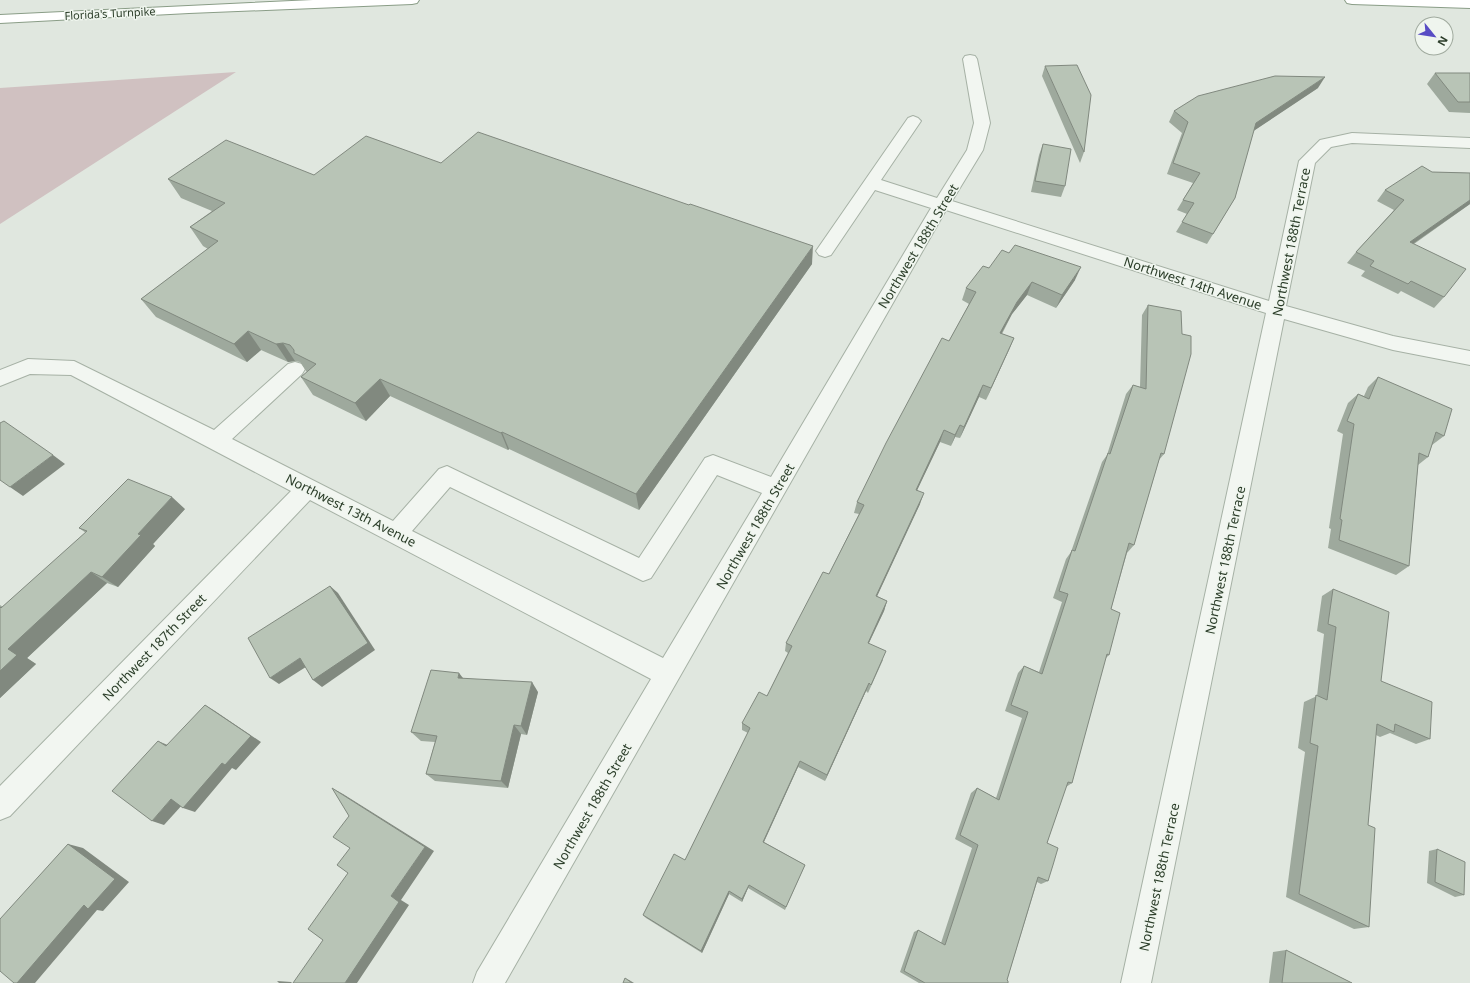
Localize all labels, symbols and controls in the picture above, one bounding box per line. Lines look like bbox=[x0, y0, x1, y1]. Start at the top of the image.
street label: Florida's Turnpike bbox=[64, 3, 156, 23]
north arrow bbox=[1414, 16, 1454, 56]
text: N bbox=[1434, 34, 1452, 49]
street label: Northwest 188th Terrace bbox=[1268, 166, 1314, 318]
street label: Northwest 188th Street bbox=[874, 180, 963, 312]
street label: Northwest 14th Avenue bbox=[1122, 252, 1264, 314]
street label: Northwest 188th Street bbox=[712, 460, 799, 592]
street label: Northwest 13th Avenue bbox=[283, 469, 419, 551]
street label: Northwest 188th Terrace bbox=[1200, 484, 1250, 636]
street label: Northwest 187th Street bbox=[98, 589, 210, 704]
street label: Northwest 188th Street bbox=[549, 740, 636, 872]
street label: Northwest 188th Terrace bbox=[1134, 801, 1184, 953]

